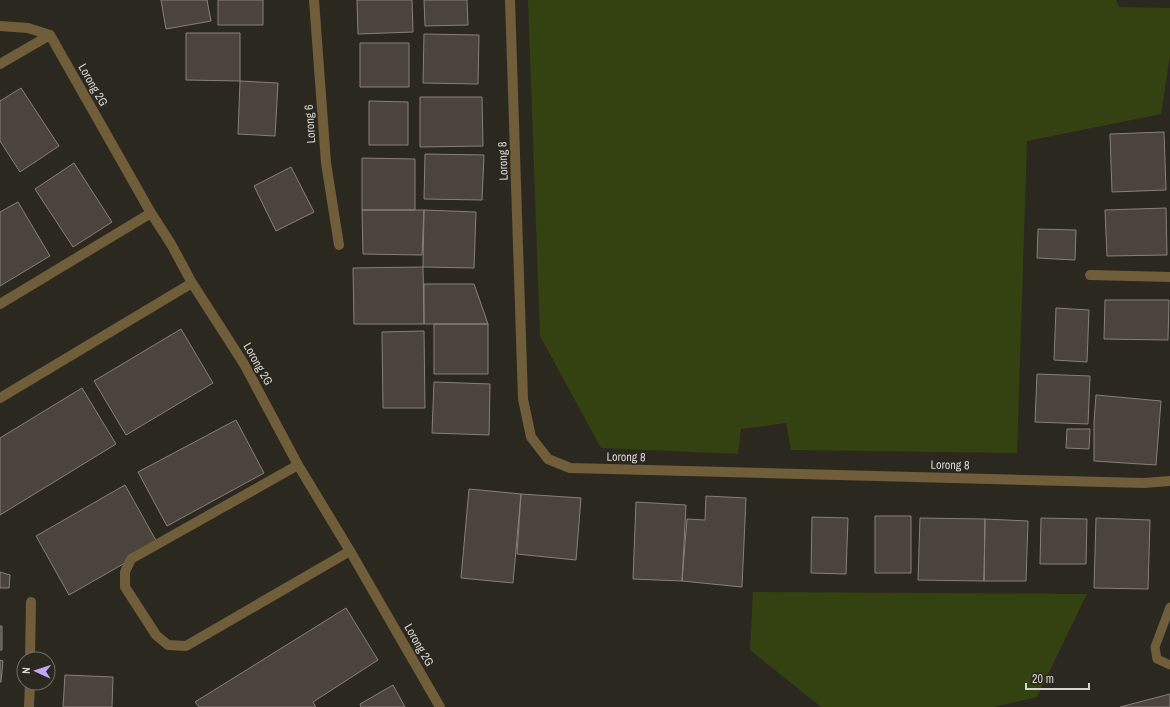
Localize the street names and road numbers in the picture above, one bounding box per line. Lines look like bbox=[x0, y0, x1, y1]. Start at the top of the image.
street label: Lorong 2G bbox=[74, 61, 112, 109]
street label: Lorong 6 bbox=[301, 104, 319, 144]
street label: Lorong 8 bbox=[494, 141, 512, 181]
street label: Lorong 2G bbox=[239, 340, 277, 388]
street label: Lorong 8 bbox=[606, 449, 646, 465]
street label: Lorong 8 bbox=[930, 457, 970, 473]
street label: Lorong 2G bbox=[400, 621, 438, 669]

